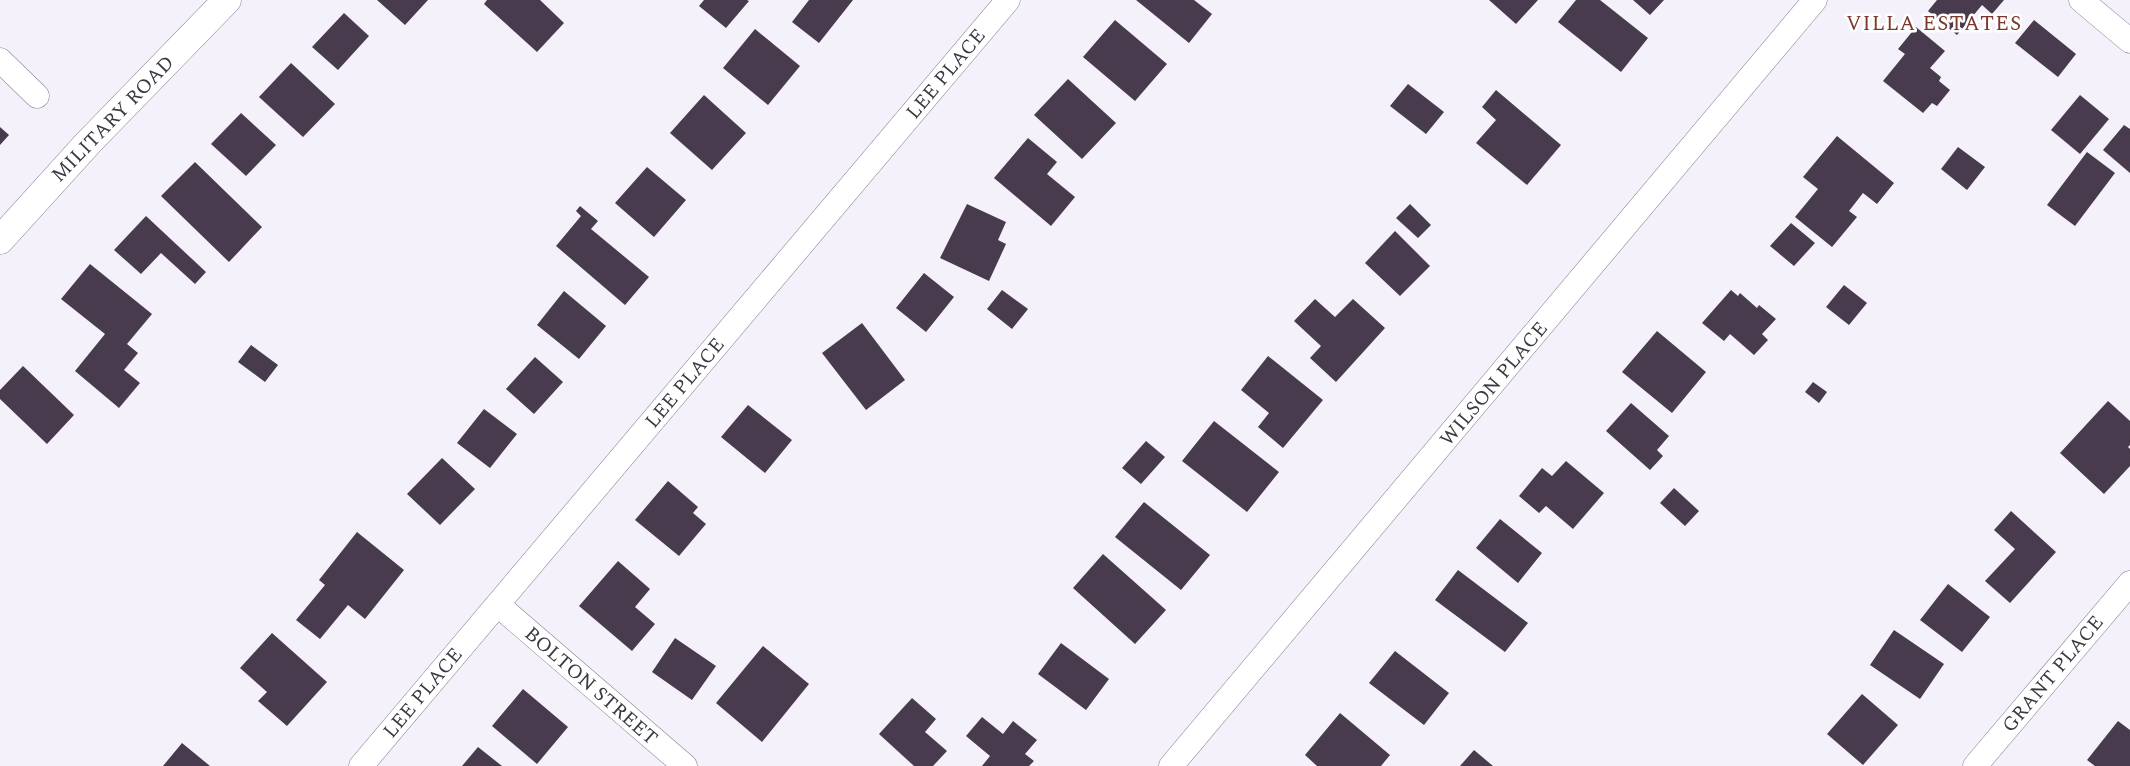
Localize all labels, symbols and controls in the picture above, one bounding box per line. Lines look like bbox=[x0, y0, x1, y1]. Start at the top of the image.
district label: VILLA ESTATES bbox=[1846, 8, 2022, 40]
street label: LEE PLACE bbox=[899, 22, 993, 126]
street label: MILITARY ROAD bbox=[44, 49, 182, 189]
street label: WILSON PLACE bbox=[1433, 315, 1555, 453]
street label: LEE PLACE bbox=[638, 331, 732, 435]
street label: GRANT PLACE bbox=[1995, 609, 2111, 739]
street label: BOLTON STREET bbox=[518, 619, 664, 753]
street label: LEE PLACE bbox=[376, 641, 470, 745]

